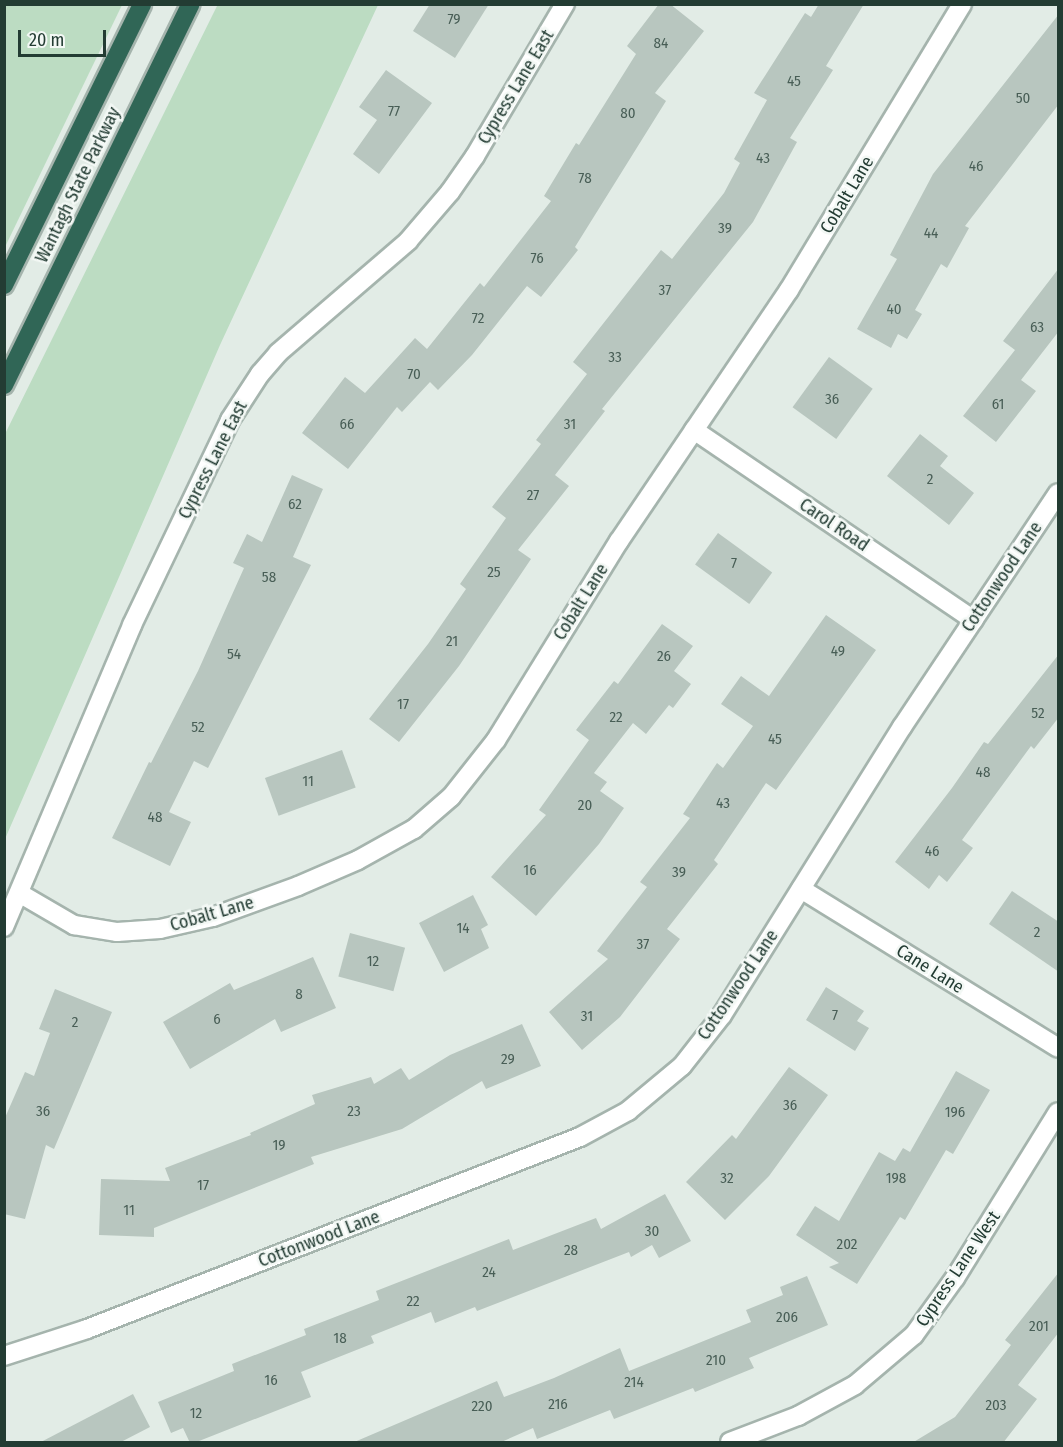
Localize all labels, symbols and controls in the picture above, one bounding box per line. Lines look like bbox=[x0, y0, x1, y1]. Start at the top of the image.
house number: 79 bbox=[447, 11, 461, 29]
scale bar bbox=[21, 18, 110, 56]
street label: Cypress Lane East bbox=[473, 26, 559, 148]
text: 20 m bbox=[29, 29, 64, 51]
house number: 84 bbox=[654, 35, 668, 53]
house number: 45 bbox=[787, 73, 801, 91]
house number: 50 bbox=[1016, 90, 1030, 108]
house number: 77 bbox=[388, 103, 400, 121]
street label: Wantagh State Parkway bbox=[31, 104, 125, 266]
house number: 80 bbox=[620, 105, 636, 123]
house number: 43 bbox=[756, 150, 770, 168]
street label: Cobalt Lane bbox=[816, 152, 878, 238]
house number: 46 bbox=[969, 158, 983, 176]
house number: 78 bbox=[578, 170, 592, 188]
house number: 39 bbox=[718, 220, 732, 238]
house number: 44 bbox=[924, 225, 938, 243]
house number: 76 bbox=[530, 250, 544, 268]
house number: 37 bbox=[659, 282, 671, 300]
house number: 40 bbox=[886, 301, 902, 319]
house number: 72 bbox=[472, 310, 484, 328]
house number: 63 bbox=[1030, 319, 1044, 337]
house number: 33 bbox=[608, 349, 622, 367]
house number: 70 bbox=[407, 366, 421, 384]
house number: 36 bbox=[825, 391, 839, 409]
house number: 61 bbox=[992, 396, 1004, 414]
street label: Cypress Lane East bbox=[174, 397, 252, 523]
house number: 66 bbox=[340, 416, 354, 434]
house number: 31 bbox=[564, 416, 576, 434]
house number: 2 bbox=[927, 471, 933, 489]
house number: 27 bbox=[527, 487, 539, 505]
street label: Carol Road bbox=[795, 494, 873, 556]
house number: 62 bbox=[288, 496, 302, 514]
street label: Cottonwood Lane bbox=[957, 518, 1047, 636]
house number: 7 bbox=[731, 555, 737, 573]
street label: Cobalt Lane bbox=[549, 560, 613, 644]
house number: 25 bbox=[487, 564, 501, 582]
house number: 58 bbox=[262, 569, 276, 587]
house number: 21 bbox=[446, 633, 458, 651]
house number: 49 bbox=[831, 643, 845, 661]
house number: 54 bbox=[227, 646, 241, 664]
house number: 26 bbox=[657, 648, 671, 666]
house number: 17 bbox=[397, 696, 409, 714]
house number: 52 bbox=[1031, 705, 1045, 723]
house number: 22 bbox=[609, 709, 623, 727]
house number: 52 bbox=[191, 719, 205, 737]
house number: 45 bbox=[768, 731, 782, 749]
house number: 48 bbox=[976, 764, 990, 782]
house number: 11 bbox=[302, 773, 314, 791]
house number: 43 bbox=[716, 795, 730, 813]
house number: 20 bbox=[578, 797, 592, 815]
house number: 48 bbox=[148, 809, 162, 827]
house number: 46 bbox=[925, 843, 939, 861]
house number: 16 bbox=[523, 862, 537, 880]
house number: 39 bbox=[672, 864, 686, 882]
street label: Cobalt Lane bbox=[168, 892, 256, 936]
house number: 14 bbox=[456, 920, 470, 938]
house number: 2 bbox=[1034, 924, 1040, 942]
street label: Cottonwood Lane bbox=[693, 926, 783, 1044]
house number: 37 bbox=[637, 936, 649, 954]
street label: Cane Lane bbox=[892, 940, 968, 998]
house number: 12 bbox=[367, 953, 379, 971]
house number: 8 bbox=[295, 986, 303, 1004]
house number: 7 bbox=[832, 1007, 838, 1025]
house number: 31 bbox=[581, 1008, 593, 1026]
house number: 6 bbox=[213, 1011, 221, 1029]
house number: 2 bbox=[72, 1014, 78, 1032]
house number: 29 bbox=[501, 1051, 515, 1069]
house number: 36 bbox=[783, 1097, 797, 1115]
house number: 36 bbox=[36, 1103, 50, 1121]
house number: 23 bbox=[347, 1103, 361, 1121]
house number: 196 bbox=[945, 1104, 965, 1122]
house number: 19 bbox=[272, 1137, 286, 1155]
house number: 32 bbox=[720, 1170, 734, 1188]
house number: 198 bbox=[886, 1170, 906, 1188]
house number: 17 bbox=[197, 1177, 209, 1195]
house number: 11 bbox=[123, 1202, 135, 1220]
street label: Cottonwood Lane bbox=[255, 1206, 383, 1272]
street label: Cypress Lane West bbox=[911, 1207, 1005, 1331]
house number: 30 bbox=[645, 1223, 659, 1241]
house number: 202 bbox=[837, 1236, 857, 1254]
house number: 28 bbox=[564, 1242, 578, 1260]
house number: 24 bbox=[482, 1264, 496, 1282]
house number: 22 bbox=[406, 1293, 420, 1311]
house number: 206 bbox=[776, 1309, 798, 1327]
house number: 201 bbox=[1029, 1318, 1049, 1336]
house number: 18 bbox=[333, 1330, 347, 1348]
house number: 210 bbox=[706, 1352, 726, 1370]
house number: 16 bbox=[264, 1372, 278, 1390]
house number: 214 bbox=[624, 1374, 644, 1392]
house number: 216 bbox=[548, 1396, 568, 1414]
house number: 203 bbox=[985, 1397, 1007, 1415]
house number: 220 bbox=[471, 1398, 493, 1416]
house number: 12 bbox=[190, 1405, 202, 1423]

